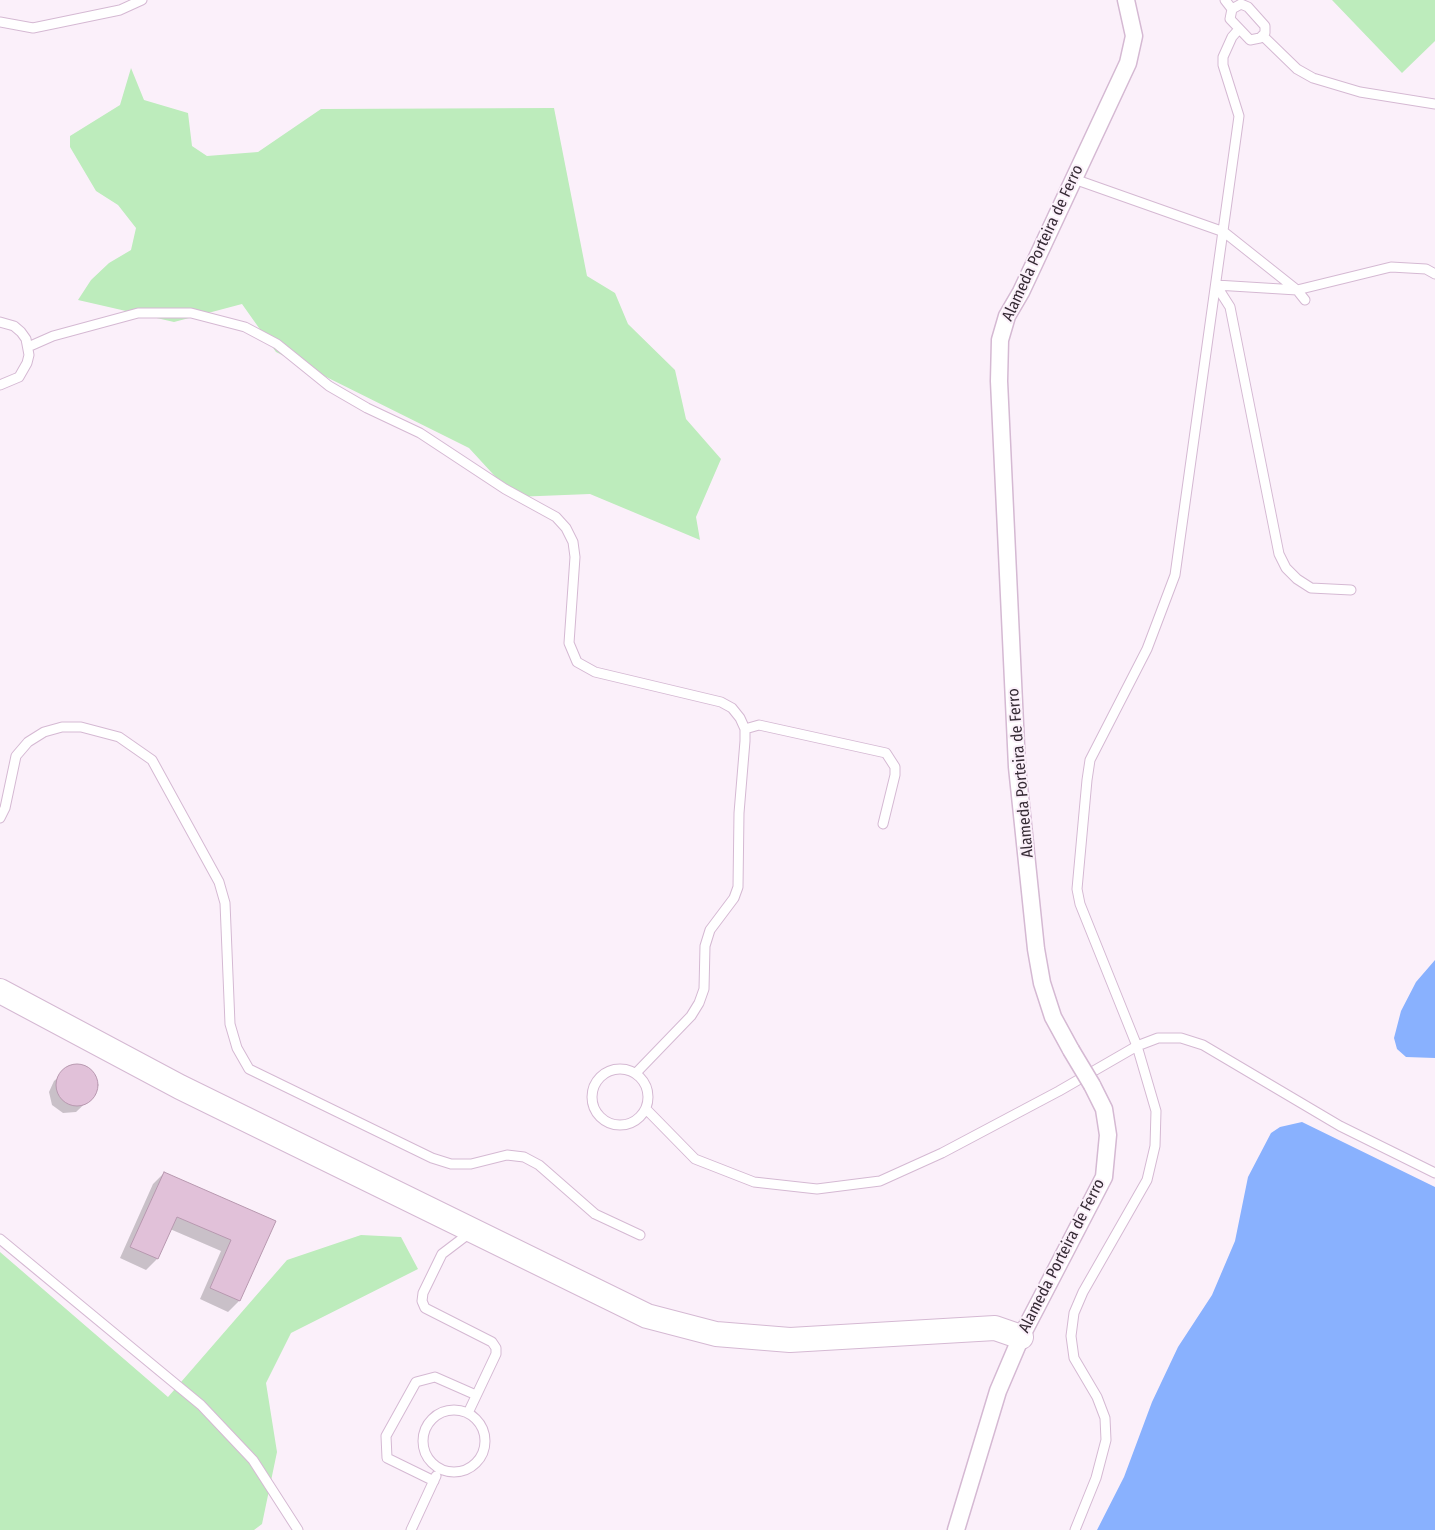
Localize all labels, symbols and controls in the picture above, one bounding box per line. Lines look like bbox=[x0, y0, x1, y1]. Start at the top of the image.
street label: Alameda Porteira de Ferro bbox=[998, 162, 1088, 324]
street label: Alameda Porteira de Ferro bbox=[1004, 687, 1038, 859]
street label: Alameda Porteira de Ferro bbox=[1015, 1176, 1109, 1336]

